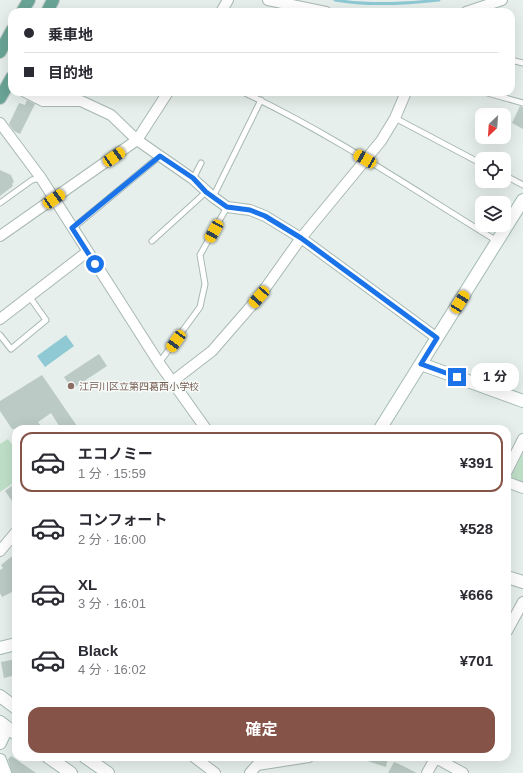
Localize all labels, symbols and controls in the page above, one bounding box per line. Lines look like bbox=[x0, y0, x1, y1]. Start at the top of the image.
text: 乗車地 bbox=[48, 26, 93, 43]
text: 目的地 bbox=[48, 64, 93, 81]
north arrow bbox=[475, 108, 511, 144]
map controls bbox=[475, 108, 511, 232]
car bbox=[101, 145, 127, 169]
car bbox=[352, 148, 378, 170]
button: locate bbox=[475, 152, 511, 188]
car bbox=[41, 187, 67, 211]
button: layers bbox=[475, 196, 511, 232]
car bbox=[203, 218, 225, 244]
route start bbox=[86, 255, 104, 273]
car bbox=[247, 284, 271, 310]
car bbox=[449, 289, 471, 315]
car bbox=[164, 328, 188, 354]
callout: 1 分 bbox=[471, 363, 519, 391]
route end bbox=[448, 368, 466, 386]
text: 1 分 bbox=[483, 369, 507, 384]
marker: 江戸川区立第四葛西小学校 bbox=[66, 381, 76, 391]
place label: 江戸川区立第四葛西小学校 bbox=[79, 381, 199, 392]
icon: car bbox=[30, 444, 66, 480]
text: エコノミー bbox=[78, 445, 153, 462]
text: ¥391 bbox=[460, 454, 493, 471]
text: 1 分 · 15:59 bbox=[78, 466, 146, 481]
icon: car bbox=[30, 510, 66, 546]
text: コンフォート bbox=[78, 511, 168, 528]
text: ¥528 bbox=[460, 520, 493, 537]
text: 2 分 · 16:00 bbox=[78, 532, 146, 547]
icon: car bbox=[30, 576, 66, 612]
text: XL bbox=[78, 576, 97, 593]
text: ¥666 bbox=[460, 586, 493, 603]
text: 3 分 · 16:01 bbox=[78, 596, 146, 611]
icon: car bbox=[30, 642, 66, 678]
text: Black bbox=[78, 642, 118, 659]
text: ¥701 bbox=[460, 652, 493, 669]
text: 4 分 · 16:02 bbox=[78, 662, 146, 677]
button: 確定 bbox=[28, 707, 495, 753]

